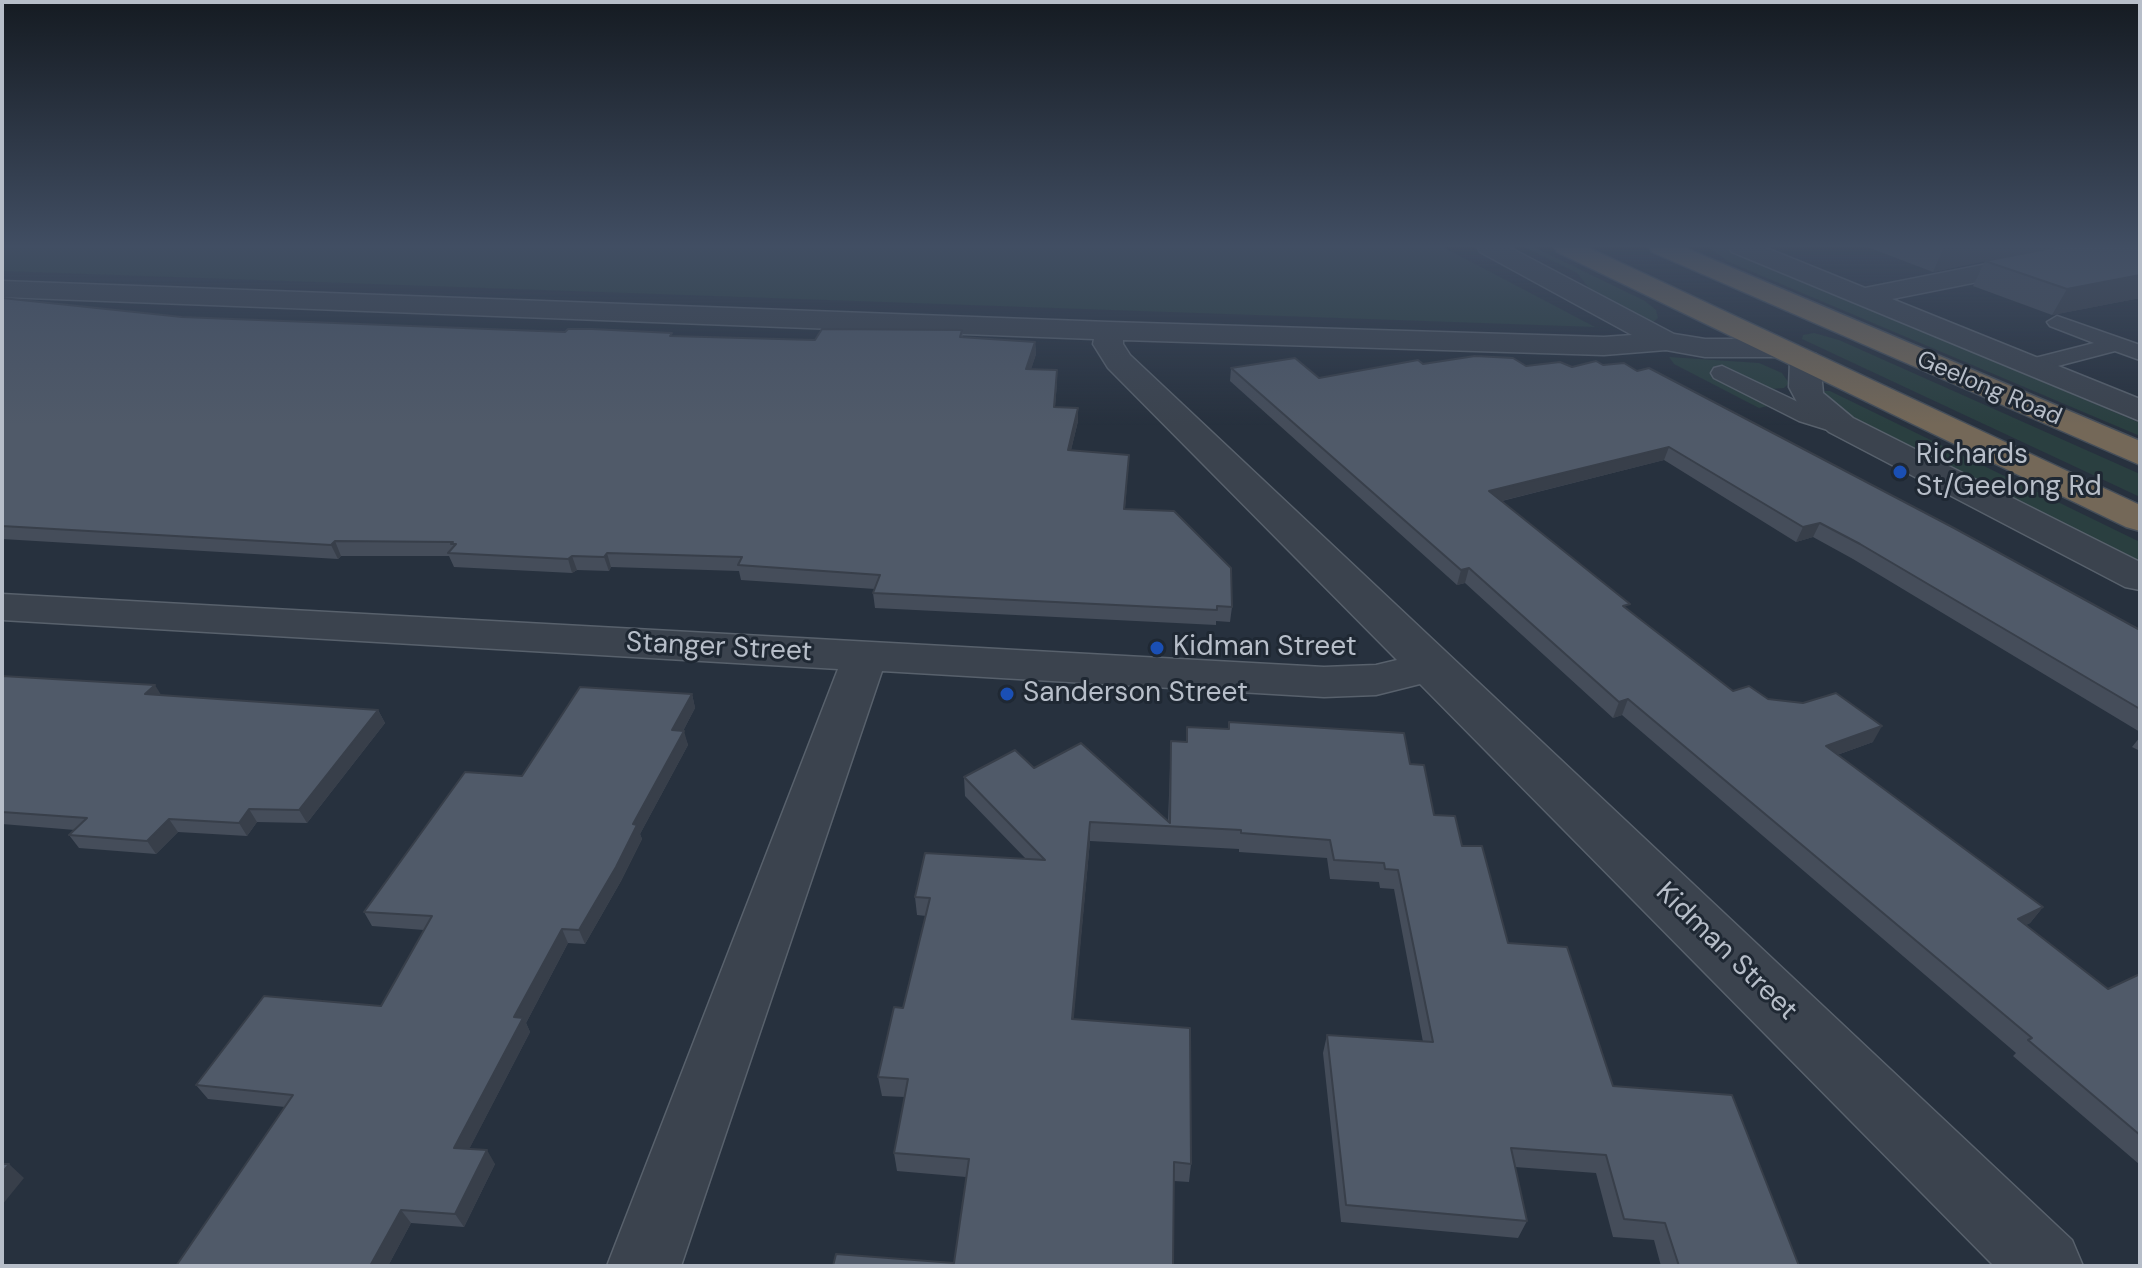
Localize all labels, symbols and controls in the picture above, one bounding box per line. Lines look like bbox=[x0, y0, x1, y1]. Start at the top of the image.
street label: Geelong Road bbox=[1912, 346, 2066, 432]
place label: Richards St/Geelong Rd bbox=[1916, 439, 2102, 505]
marker: Richards St/Geelong Rd bbox=[1891, 463, 1909, 481]
street label: Stanger Street bbox=[625, 626, 813, 670]
place label: Kidman Street bbox=[1173, 631, 1357, 665]
marker: Kidman Street bbox=[1148, 639, 1166, 657]
place label: Sanderson Street bbox=[1023, 677, 1248, 711]
marker: Sanderson Street bbox=[998, 685, 1016, 703]
street label: Kidman Street bbox=[1648, 876, 1804, 1028]

